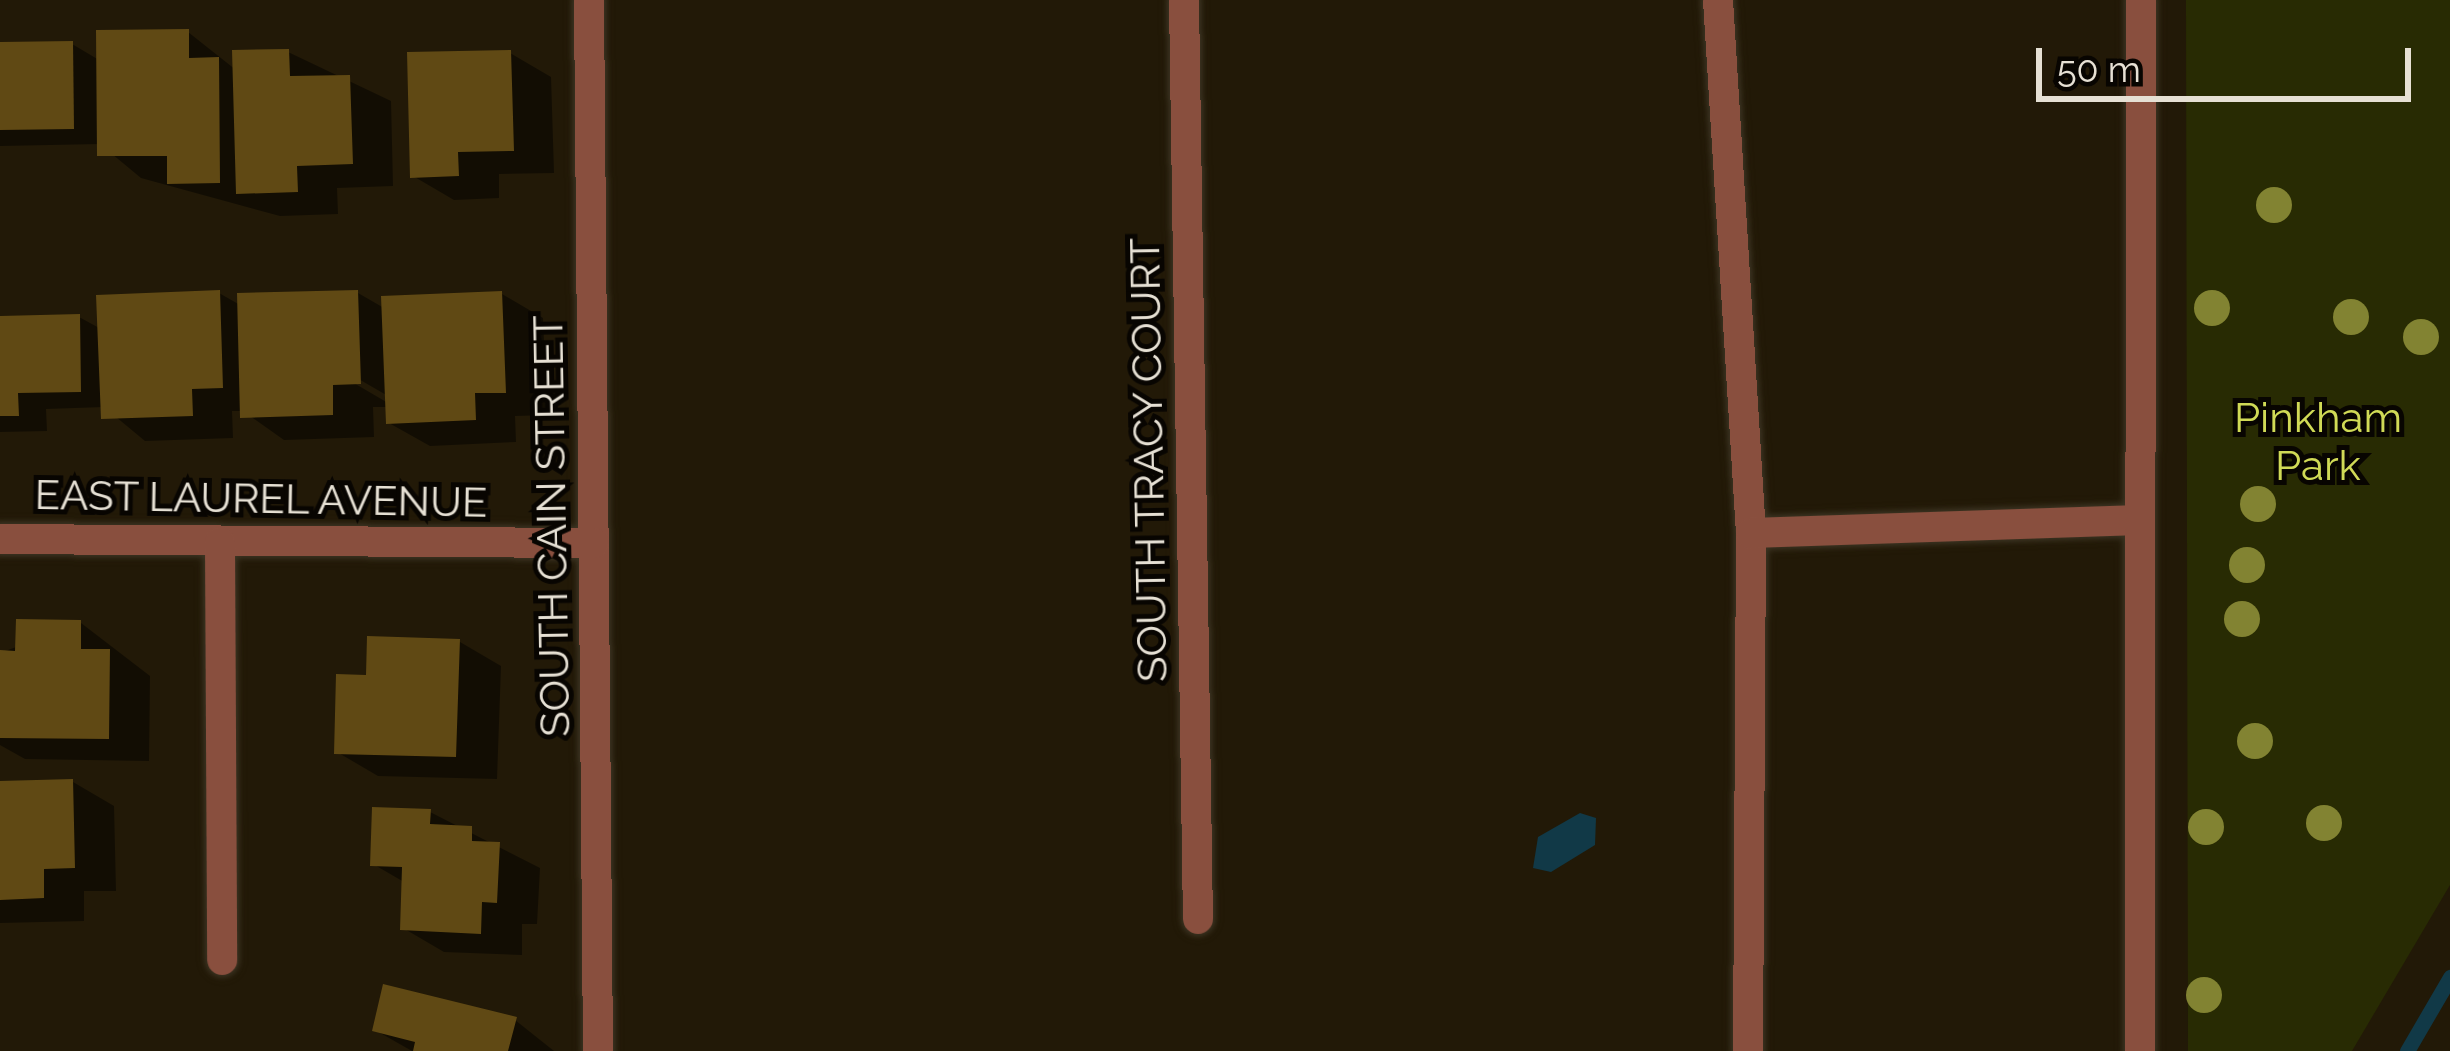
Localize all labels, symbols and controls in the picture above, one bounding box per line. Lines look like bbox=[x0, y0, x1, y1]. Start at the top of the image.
scale bar bbox=[2042, 24, 2417, 98]
text: 50 m bbox=[2057, 48, 2141, 90]
street label: SOUTH TRACY COURT bbox=[1120, 236, 1178, 684]
street label: SOUTH CAIN STREET bbox=[523, 315, 581, 737]
park label: Pinkham Park bbox=[2234, 393, 2402, 492]
street label: EAST LAUREL AVENUE bbox=[32, 470, 490, 528]

